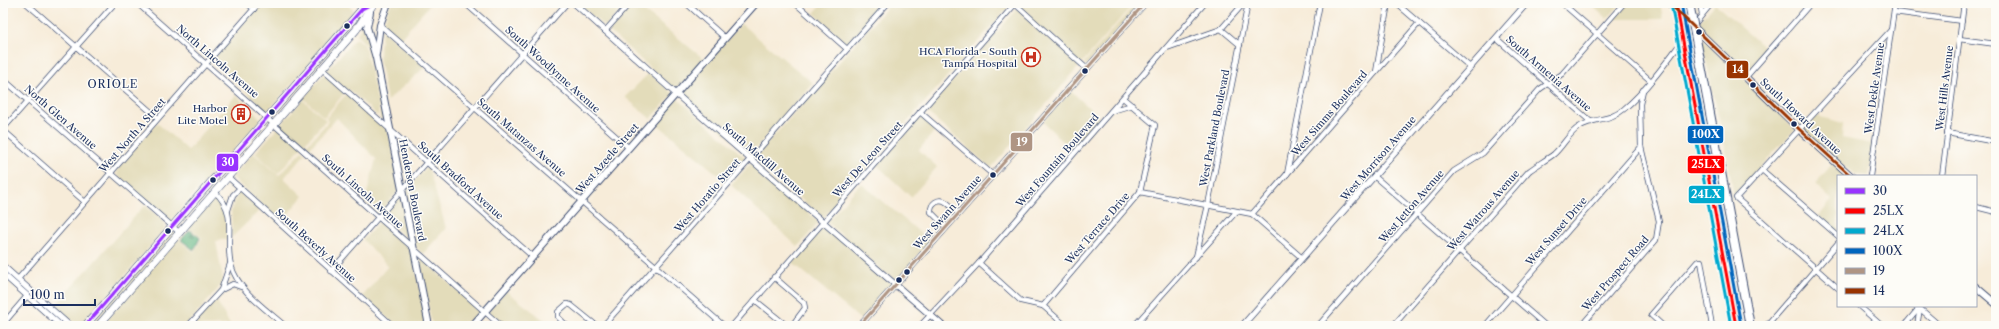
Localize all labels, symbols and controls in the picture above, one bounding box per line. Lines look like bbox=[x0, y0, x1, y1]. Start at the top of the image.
unlabelled marker bbox=[342, 21, 352, 31]
street label: North Lincoln Avenue bbox=[174, 22, 262, 101]
street label: South Woodlynne Avenue bbox=[503, 23, 603, 116]
unlabelled marker bbox=[1694, 27, 1704, 37]
street label: South Armenia Avenue bbox=[1503, 33, 1594, 114]
street label: West Dekle Avenue bbox=[1862, 41, 1887, 136]
street label: West Hills Avenue bbox=[1933, 44, 1956, 132]
place label: HCA Florida - South Tampa Hospital bbox=[919, 45, 1018, 70]
hospital icon: HCA Florida - South Tampa Hospital bbox=[1020, 46, 1042, 68]
line badge: 14 bbox=[1726, 60, 1749, 79]
text: 14 bbox=[1732, 62, 1744, 76]
unlabelled marker bbox=[1080, 66, 1090, 76]
street label: West Parkland Boulevard bbox=[1197, 68, 1232, 189]
street label: West Simms Boulevard bbox=[1288, 68, 1370, 160]
street label: South Howard Avenue bbox=[1757, 75, 1844, 158]
district label: ORIOLE bbox=[88, 77, 138, 91]
unlabelled marker bbox=[1748, 80, 1758, 90]
street label: North Glen Avenue bbox=[22, 82, 100, 153]
street label: West North A Street bbox=[96, 95, 169, 176]
street label: South Matanzas Avenue bbox=[475, 95, 569, 180]
place label: Harbor Lite Motel bbox=[178, 102, 228, 127]
building icon: Harbor Lite Motel bbox=[230, 103, 252, 125]
unlabelled marker bbox=[267, 107, 277, 117]
street label: West Fountain Boulevard bbox=[1013, 111, 1102, 211]
street label: West Morrison Avenue bbox=[1337, 113, 1419, 204]
street label: West De Leon Street bbox=[829, 118, 905, 201]
unlabelled marker bbox=[1789, 119, 1799, 129]
street label: West Azeele Street bbox=[573, 120, 642, 197]
street label: South Macdill Avenue bbox=[720, 120, 808, 199]
line badge: 100X bbox=[1687, 125, 1724, 144]
text: 100X bbox=[1692, 127, 1721, 141]
line badge: 19 bbox=[1010, 132, 1033, 152]
text: 19 bbox=[1016, 135, 1028, 149]
street label: Henderson Boulevard bbox=[396, 138, 429, 242]
street label: South Bradford Avenue bbox=[415, 138, 506, 223]
street label: South Lincoln Avenue bbox=[319, 151, 406, 232]
line badge: 30 bbox=[216, 153, 239, 172]
text: 30 bbox=[221, 155, 235, 169]
street label: West Horatio Street bbox=[671, 155, 743, 236]
line badge: 25LX bbox=[1687, 155, 1725, 174]
text: 25LX bbox=[1691, 157, 1722, 171]
street label: West Jetton Avenue bbox=[1375, 167, 1447, 246]
street label: West Watrous Avenue bbox=[1444, 167, 1522, 254]
unlabelled marker bbox=[988, 170, 998, 180]
street label: West Swann Avenue bbox=[910, 172, 984, 253]
unlabelled marker bbox=[208, 175, 218, 185]
legend bbox=[1837, 175, 1977, 307]
text: 30 bbox=[1873, 183, 1887, 198]
line badge: 24LX bbox=[1688, 185, 1725, 204]
text: 24LX bbox=[1691, 187, 1722, 201]
street label: West Terrace Drive bbox=[1062, 189, 1132, 268]
street label: West Sunset Drive bbox=[1522, 194, 1590, 269]
text: 25LX bbox=[1873, 203, 1904, 218]
street label: South Beverly Avenue bbox=[273, 206, 359, 285]
text: 24LX bbox=[1873, 223, 1905, 238]
unlabelled marker bbox=[163, 226, 173, 236]
street label: West Prospect Road bbox=[1579, 233, 1652, 314]
text: 100X bbox=[1873, 243, 1903, 258]
text: 19 bbox=[1873, 263, 1885, 278]
unlabelled marker bbox=[902, 267, 912, 277]
unlabelled marker bbox=[894, 275, 904, 285]
scale bar bbox=[24, 281, 95, 307]
text: 14 bbox=[1873, 283, 1885, 298]
text: 100 m bbox=[30, 287, 65, 302]

